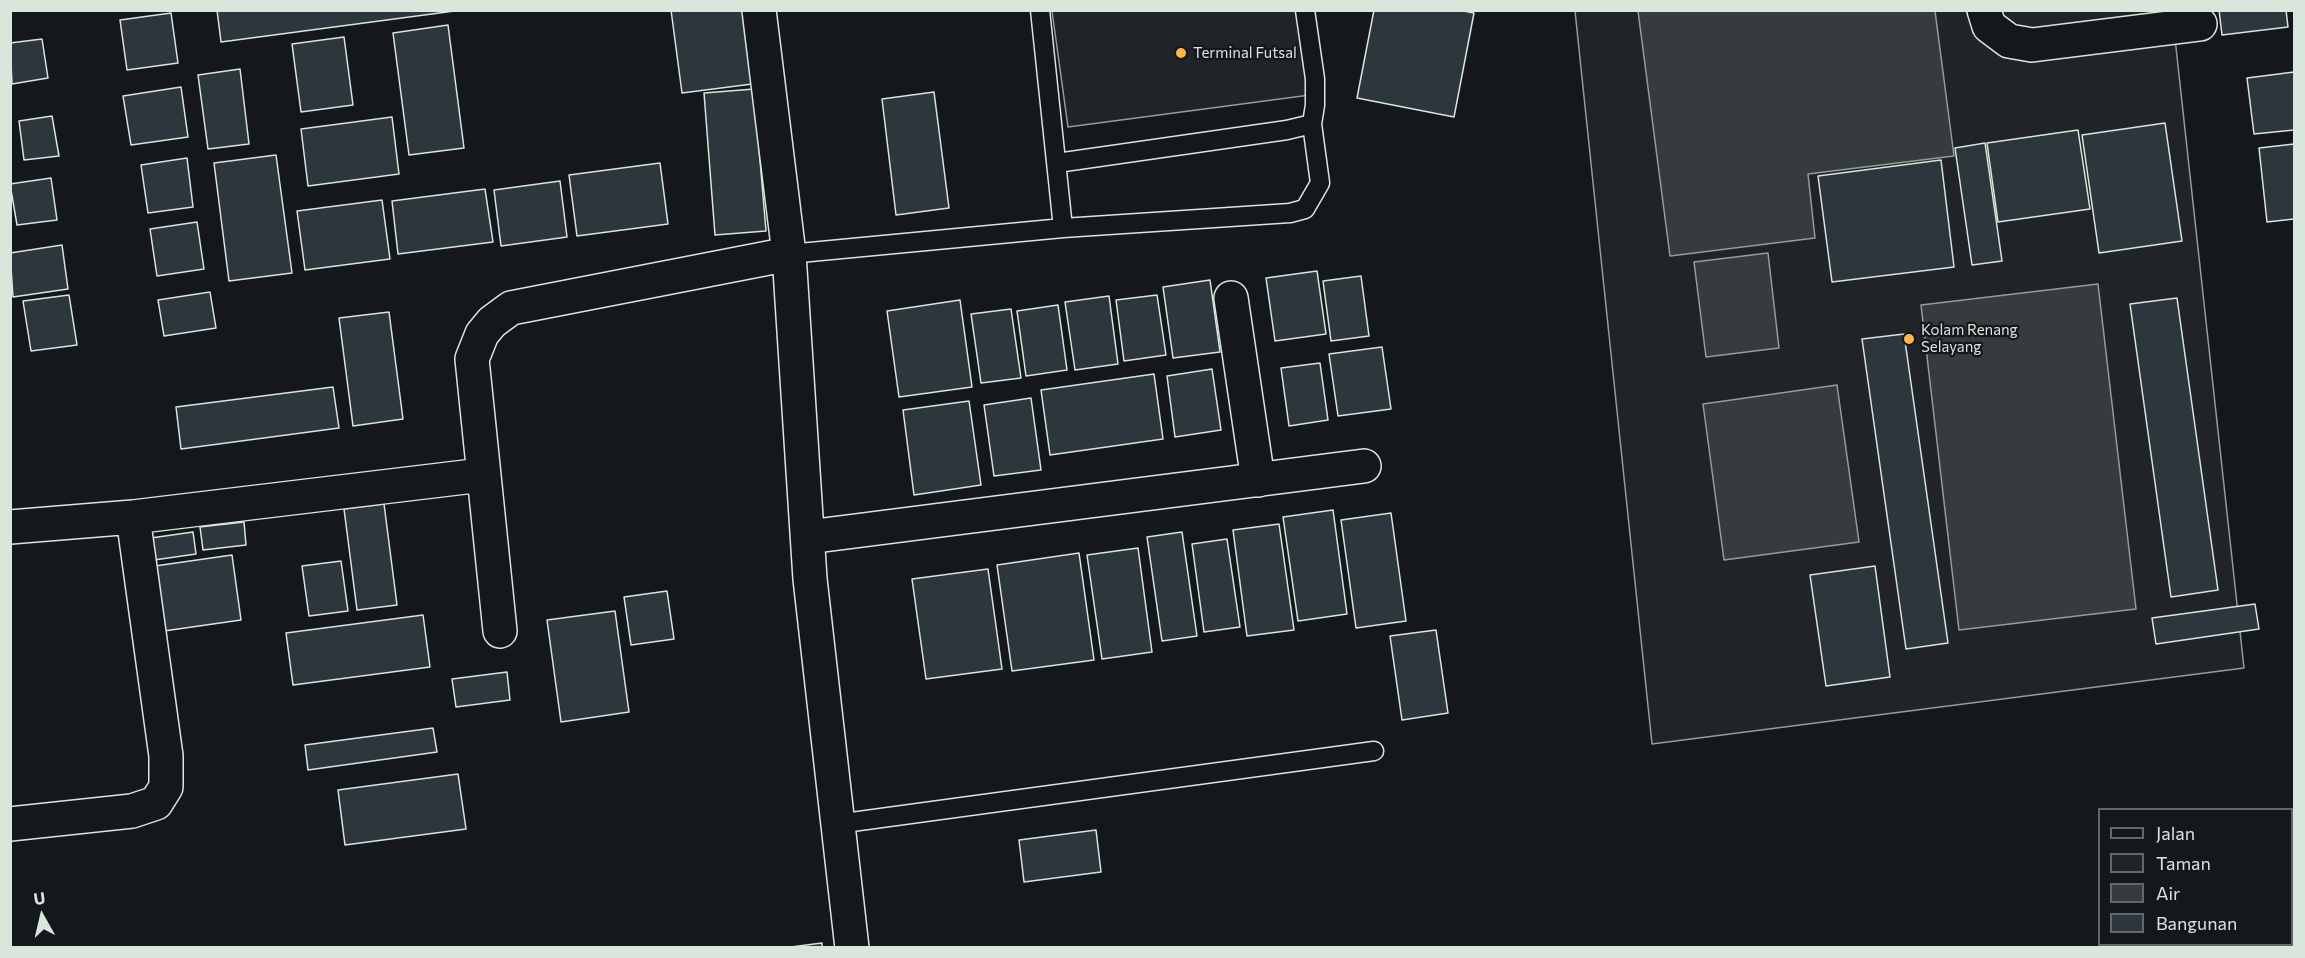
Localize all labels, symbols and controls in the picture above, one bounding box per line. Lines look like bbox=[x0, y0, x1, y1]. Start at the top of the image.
place label: Terminal Futsal bbox=[1193, 44, 1297, 62]
marker: Terminal Futsal bbox=[1174, 46, 1188, 60]
place label: Kolam Renang Selayang bbox=[1921, 321, 2018, 356]
marker: Kolam Renang Selayang bbox=[1902, 332, 1916, 346]
legend bbox=[2098, 808, 2293, 946]
text: Jalan bbox=[2156, 822, 2195, 844]
text: Taman bbox=[2156, 852, 2211, 874]
text: Air bbox=[2156, 882, 2180, 904]
north arrow bbox=[12, 886, 72, 946]
text: U bbox=[32, 887, 47, 908]
text: Bangunan bbox=[2156, 912, 2237, 934]

